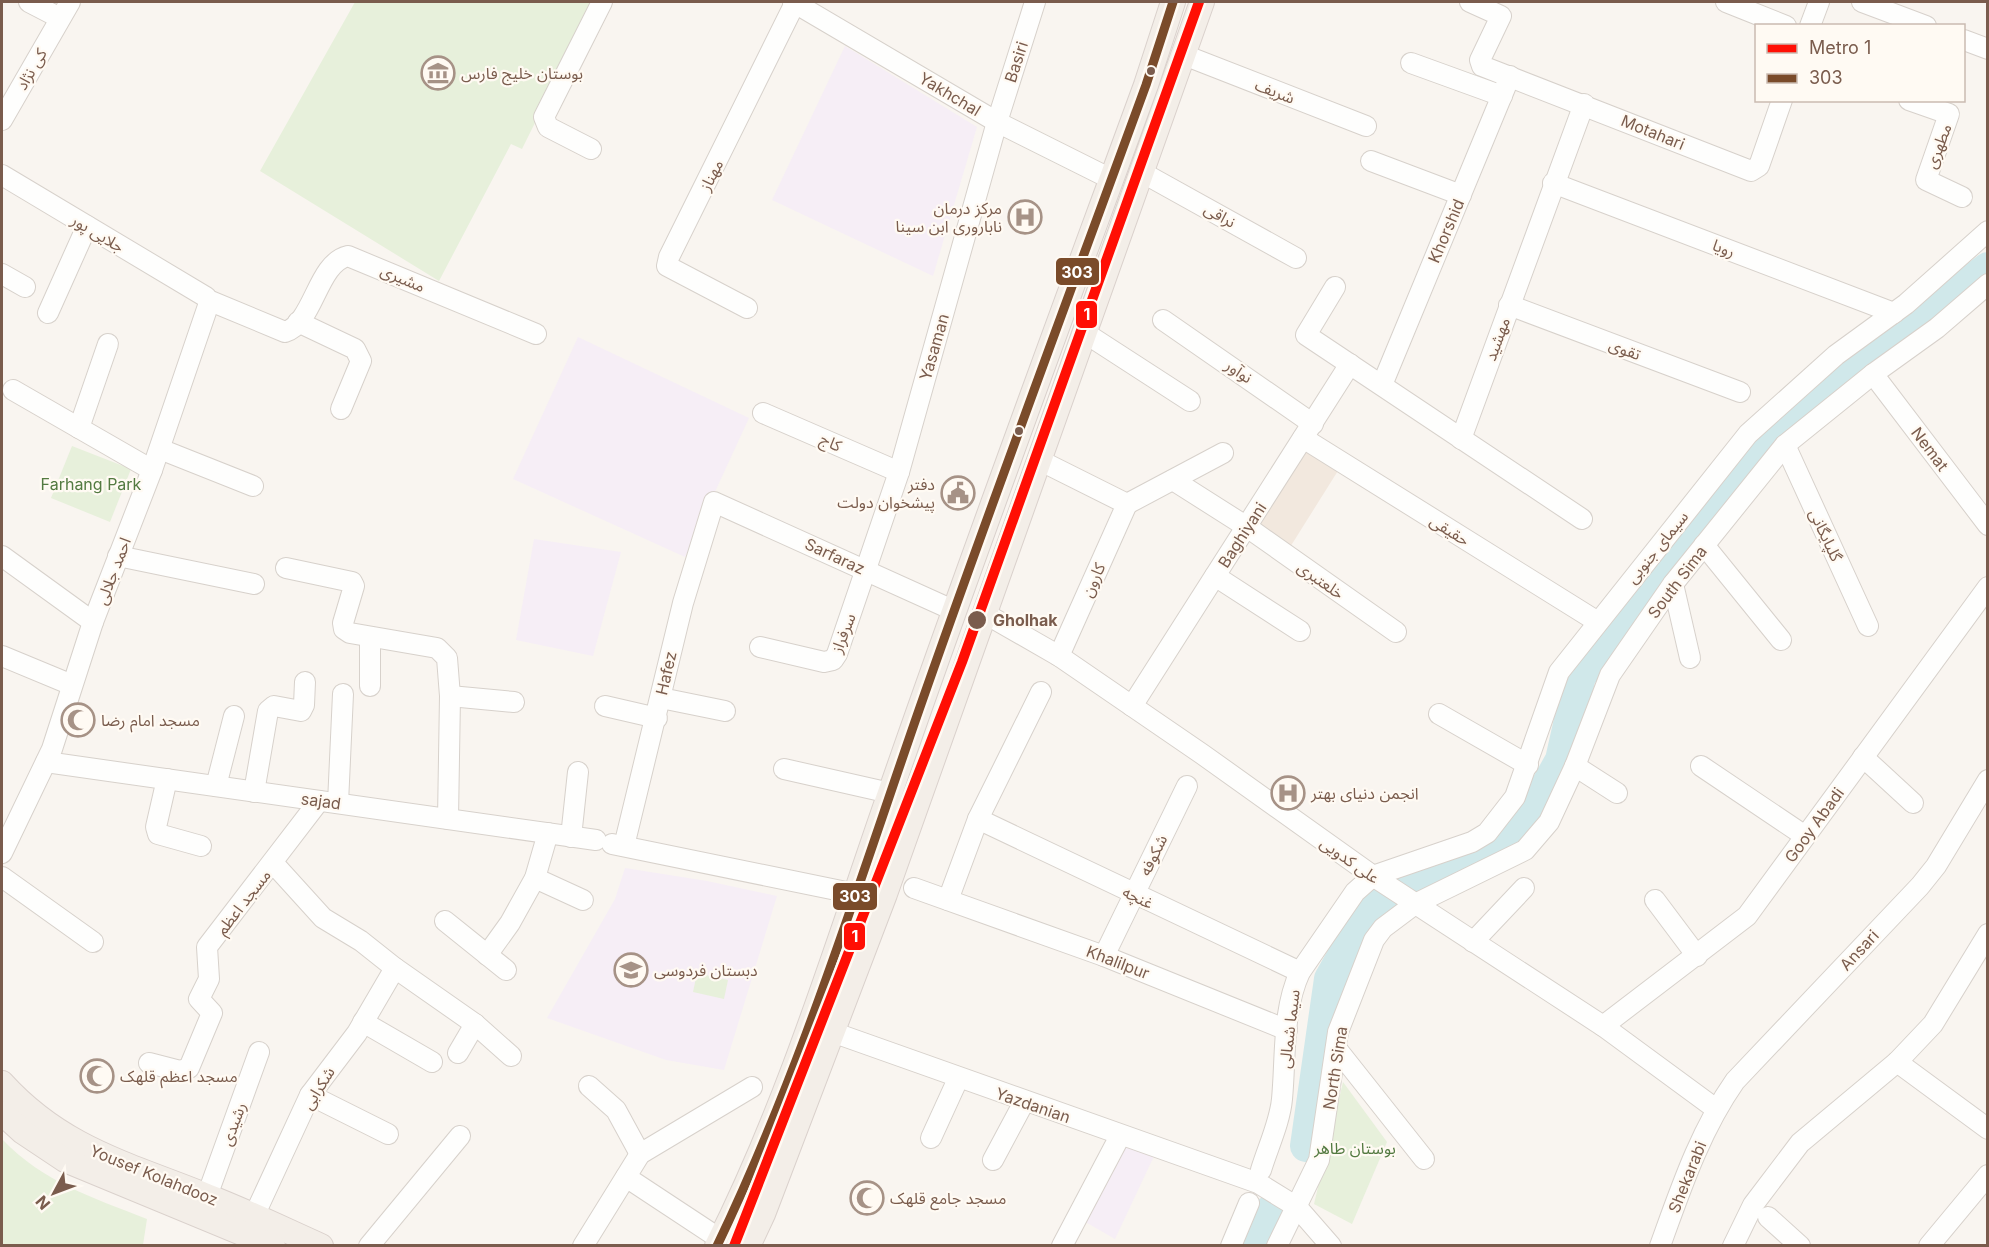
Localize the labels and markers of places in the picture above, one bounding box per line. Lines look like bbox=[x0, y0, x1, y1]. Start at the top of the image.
museum icon: بوستان خلیج فارس bbox=[420, 55, 456, 91]
place label: بوستان خلیج فارس bbox=[461, 63, 583, 86]
unlabelled marker bbox=[1145, 65, 1157, 77]
place label: مرکز درمان ناباروری ابن سینا bbox=[896, 198, 1002, 236]
hospital icon: مرکز درمان ناباروری ابن سینا bbox=[1007, 199, 1043, 235]
unlabelled marker bbox=[1013, 425, 1025, 437]
place label: دفتر پیشخوان دولت bbox=[837, 474, 935, 513]
public building icon: دفتر پیشخوان دولت bbox=[940, 475, 976, 511]
marker: Gholhak bbox=[966, 609, 988, 631]
place label: Gholhak bbox=[993, 610, 1058, 630]
mosque icon: مسجد امام رضا bbox=[60, 702, 96, 738]
place label: مسجد امام رضا bbox=[101, 710, 200, 733]
hospital icon: انجمن دنیای بهتر bbox=[1270, 775, 1306, 811]
place label: انجمن دنیای بهتر bbox=[1310, 783, 1419, 803]
school or university icon: دبستان فردوسی bbox=[613, 952, 649, 988]
place label: دبستان فردوسی bbox=[654, 960, 758, 980]
mosque icon: مسجد اعظم قلهک bbox=[79, 1058, 115, 1094]
place label: مسجد اعظم قلهک bbox=[120, 1066, 238, 1089]
mosque icon: مسجد جامع قلهک bbox=[849, 1180, 885, 1216]
place label: مسجد جامع قلهک bbox=[890, 1188, 1006, 1211]

